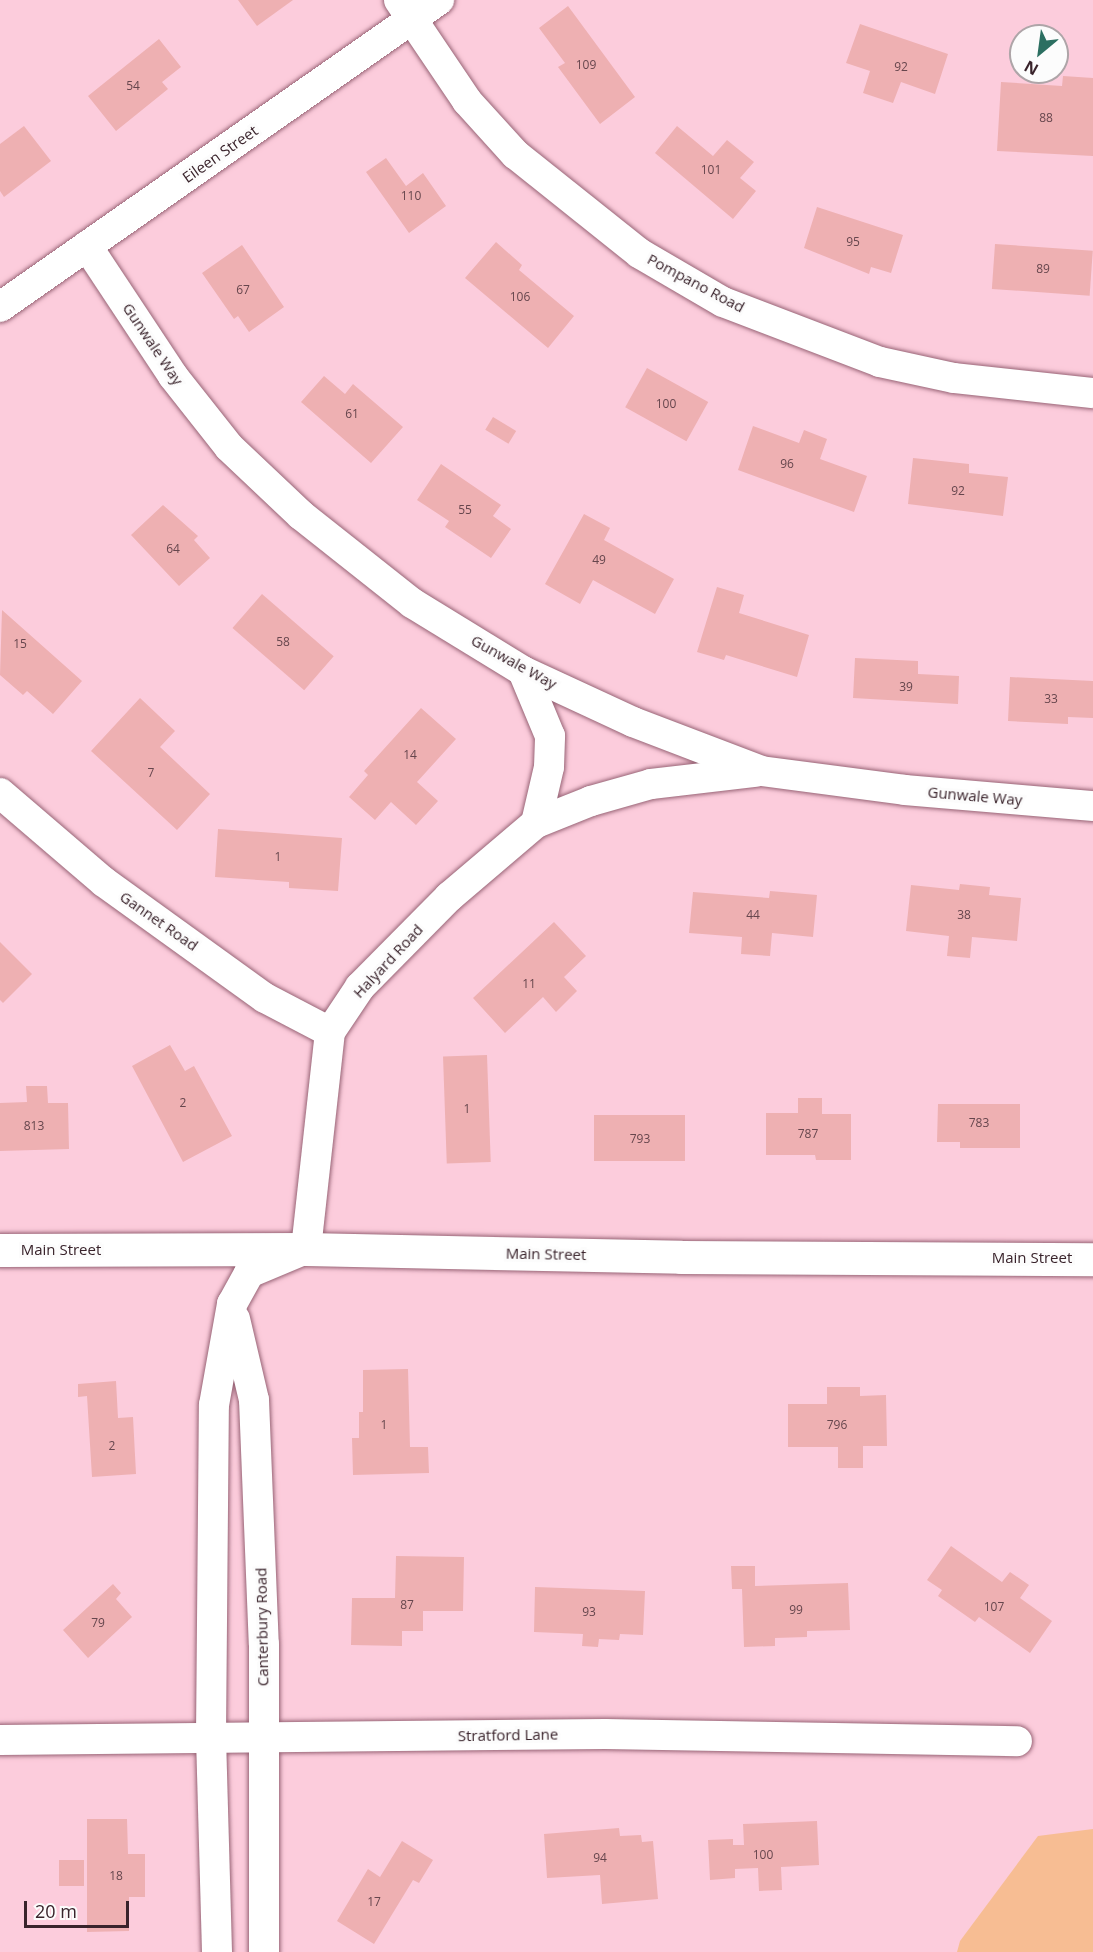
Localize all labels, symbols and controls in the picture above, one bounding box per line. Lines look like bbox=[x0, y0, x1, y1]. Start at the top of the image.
north arrow bbox=[1009, 24, 1069, 84]
text: N bbox=[1020, 55, 1042, 81]
house number: 109 bbox=[576, 58, 596, 72]
house number: 92 bbox=[894, 60, 908, 74]
house number: 54 bbox=[126, 79, 140, 93]
house number: 88 bbox=[1039, 111, 1053, 125]
street label: Eileen Street bbox=[179, 121, 261, 187]
house number: 101 bbox=[701, 163, 721, 177]
house number: 110 bbox=[401, 189, 421, 203]
house number: 95 bbox=[846, 235, 860, 249]
street label: Pompano Road bbox=[644, 250, 748, 316]
house number: 89 bbox=[1036, 262, 1050, 276]
house number: 67 bbox=[236, 283, 250, 297]
house number: 106 bbox=[510, 290, 530, 304]
street label: Gunwale Way bbox=[119, 300, 187, 388]
house number: 100 bbox=[656, 397, 676, 411]
house number: 61 bbox=[345, 407, 359, 421]
house number: 96 bbox=[780, 457, 794, 471]
house number: 92 bbox=[951, 484, 965, 498]
house number: 55 bbox=[458, 503, 472, 517]
house number: 64 bbox=[166, 542, 180, 556]
house number: 49 bbox=[592, 553, 606, 567]
street label: Gunwale Way bbox=[468, 631, 560, 693]
house number: 58 bbox=[276, 635, 290, 649]
house number: 15 bbox=[13, 637, 27, 651]
house number: 39 bbox=[899, 680, 913, 694]
house number: 33 bbox=[1044, 692, 1058, 706]
house number: 14 bbox=[403, 748, 417, 762]
house number: 7 bbox=[148, 766, 154, 780]
street label: Gunwale Way bbox=[927, 783, 1023, 809]
house number: 1 bbox=[275, 850, 281, 864]
street label: Gannet Road bbox=[117, 888, 201, 954]
house number: 44 bbox=[746, 908, 760, 922]
house number: 38 bbox=[957, 908, 971, 922]
street label: Halyard Road bbox=[349, 920, 427, 1002]
house number: 11 bbox=[522, 977, 536, 991]
house number: 2 bbox=[180, 1096, 186, 1110]
house number: 1 bbox=[464, 1102, 470, 1116]
house number: 783 bbox=[969, 1116, 989, 1130]
house number: 813 bbox=[24, 1119, 44, 1133]
house number: 787 bbox=[798, 1127, 818, 1141]
house number: 793 bbox=[630, 1132, 650, 1146]
street label: Main Street bbox=[21, 1241, 101, 1259]
street label: Main Street bbox=[506, 1244, 586, 1264]
street label: Main Street bbox=[992, 1249, 1072, 1267]
house number: 1 bbox=[381, 1418, 387, 1432]
house number: 796 bbox=[827, 1418, 847, 1432]
house number: 2 bbox=[109, 1439, 115, 1453]
street label: Canterbury Road bbox=[252, 1568, 272, 1686]
house number: 87 bbox=[400, 1598, 414, 1612]
house number: 107 bbox=[984, 1600, 1004, 1614]
house number: 99 bbox=[789, 1603, 803, 1617]
house number: 93 bbox=[582, 1605, 596, 1619]
house number: 79 bbox=[91, 1616, 105, 1630]
street label: Stratford Lane bbox=[458, 1725, 558, 1745]
house number: 100 bbox=[753, 1848, 773, 1862]
house number: 94 bbox=[593, 1851, 607, 1865]
house number: 18 bbox=[109, 1869, 123, 1883]
scale bar bbox=[27, 1889, 132, 1927]
house number: 17 bbox=[367, 1895, 381, 1909]
text: 20 m bbox=[35, 1899, 77, 1923]

